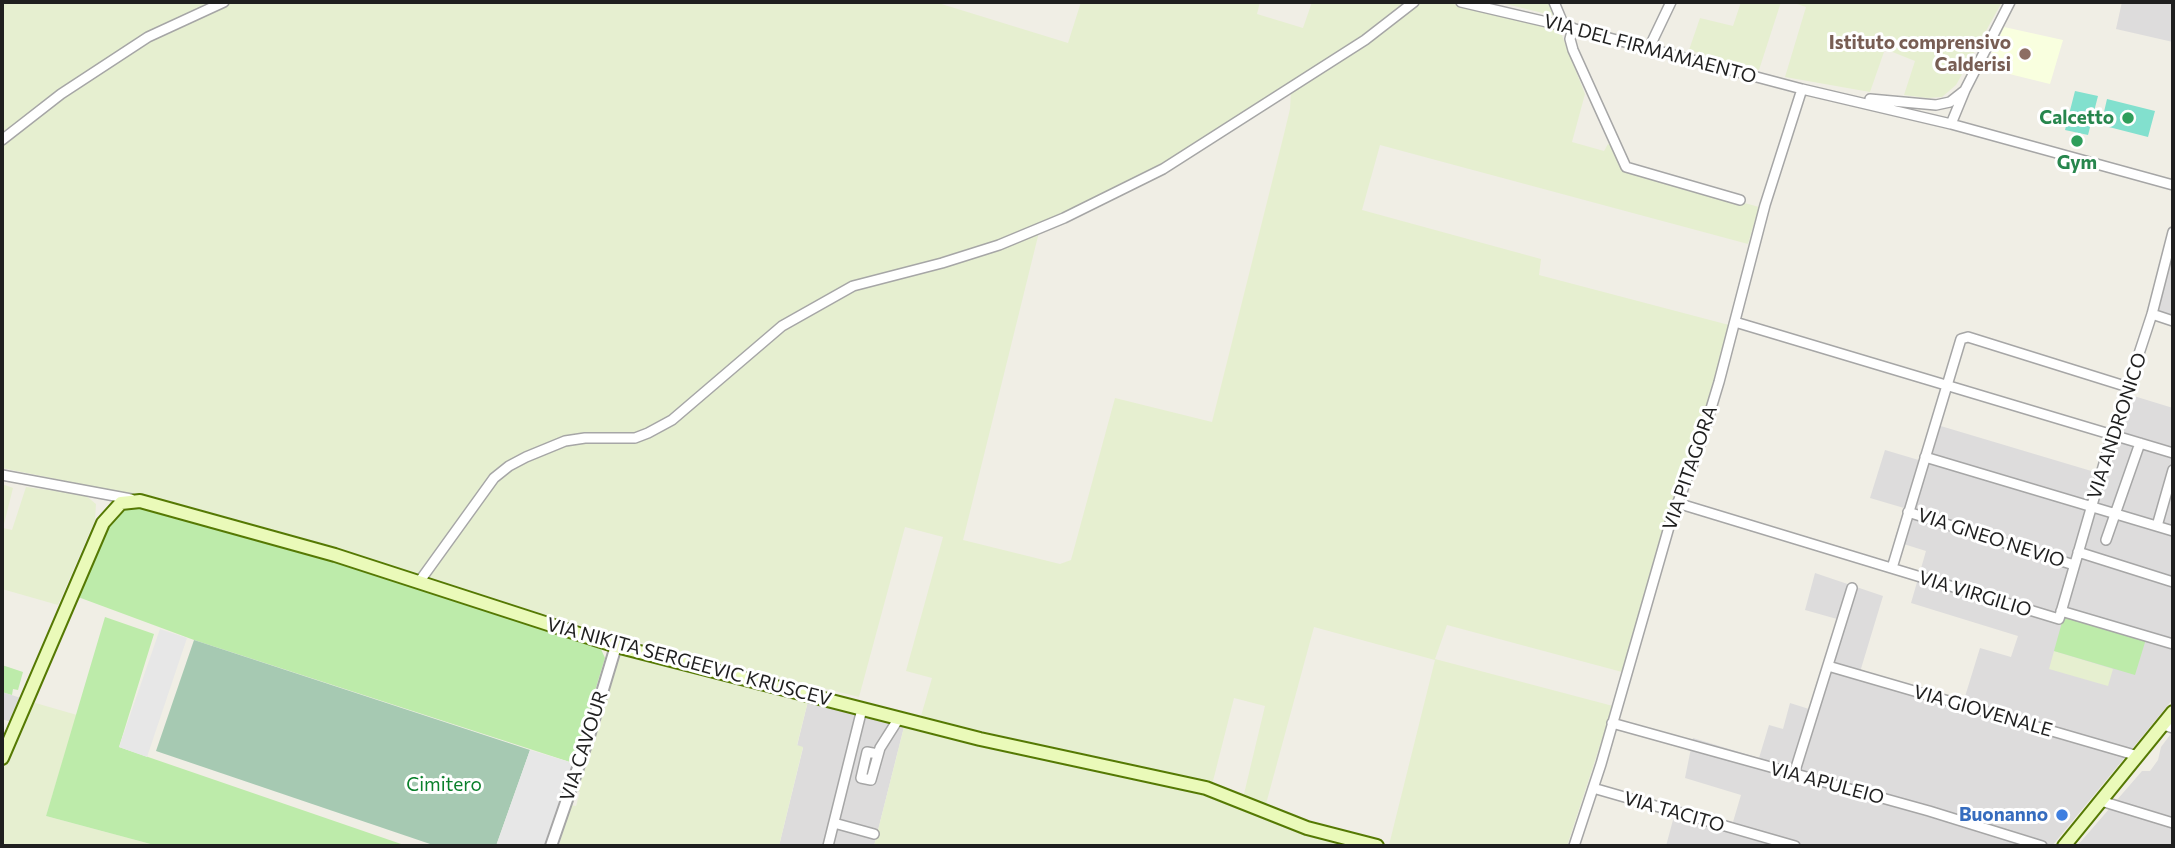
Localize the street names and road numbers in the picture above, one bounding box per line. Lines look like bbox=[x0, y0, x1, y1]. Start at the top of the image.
street label: VIA DEL FIRMAMAENTO bbox=[1541, 10, 1759, 88]
street label: VIA ANDRONICO bbox=[2083, 350, 2151, 502]
street label: VIA PITAGORA bbox=[1658, 403, 1722, 533]
street label: VIA GNEO NEVIO bbox=[1915, 503, 2067, 573]
street label: VIA VIRGILIO bbox=[1916, 566, 2034, 622]
street label: VIA NIKITA SERGEEVIC KRUSCEV bbox=[544, 613, 834, 711]
street label: VIA GIOVENALE bbox=[1911, 680, 2055, 742]
street label: VIA CAVOUR bbox=[555, 688, 613, 804]
street label: VIA APULEIO bbox=[1768, 757, 1886, 809]
street label: VIA TACITO bbox=[1621, 787, 1727, 837]

